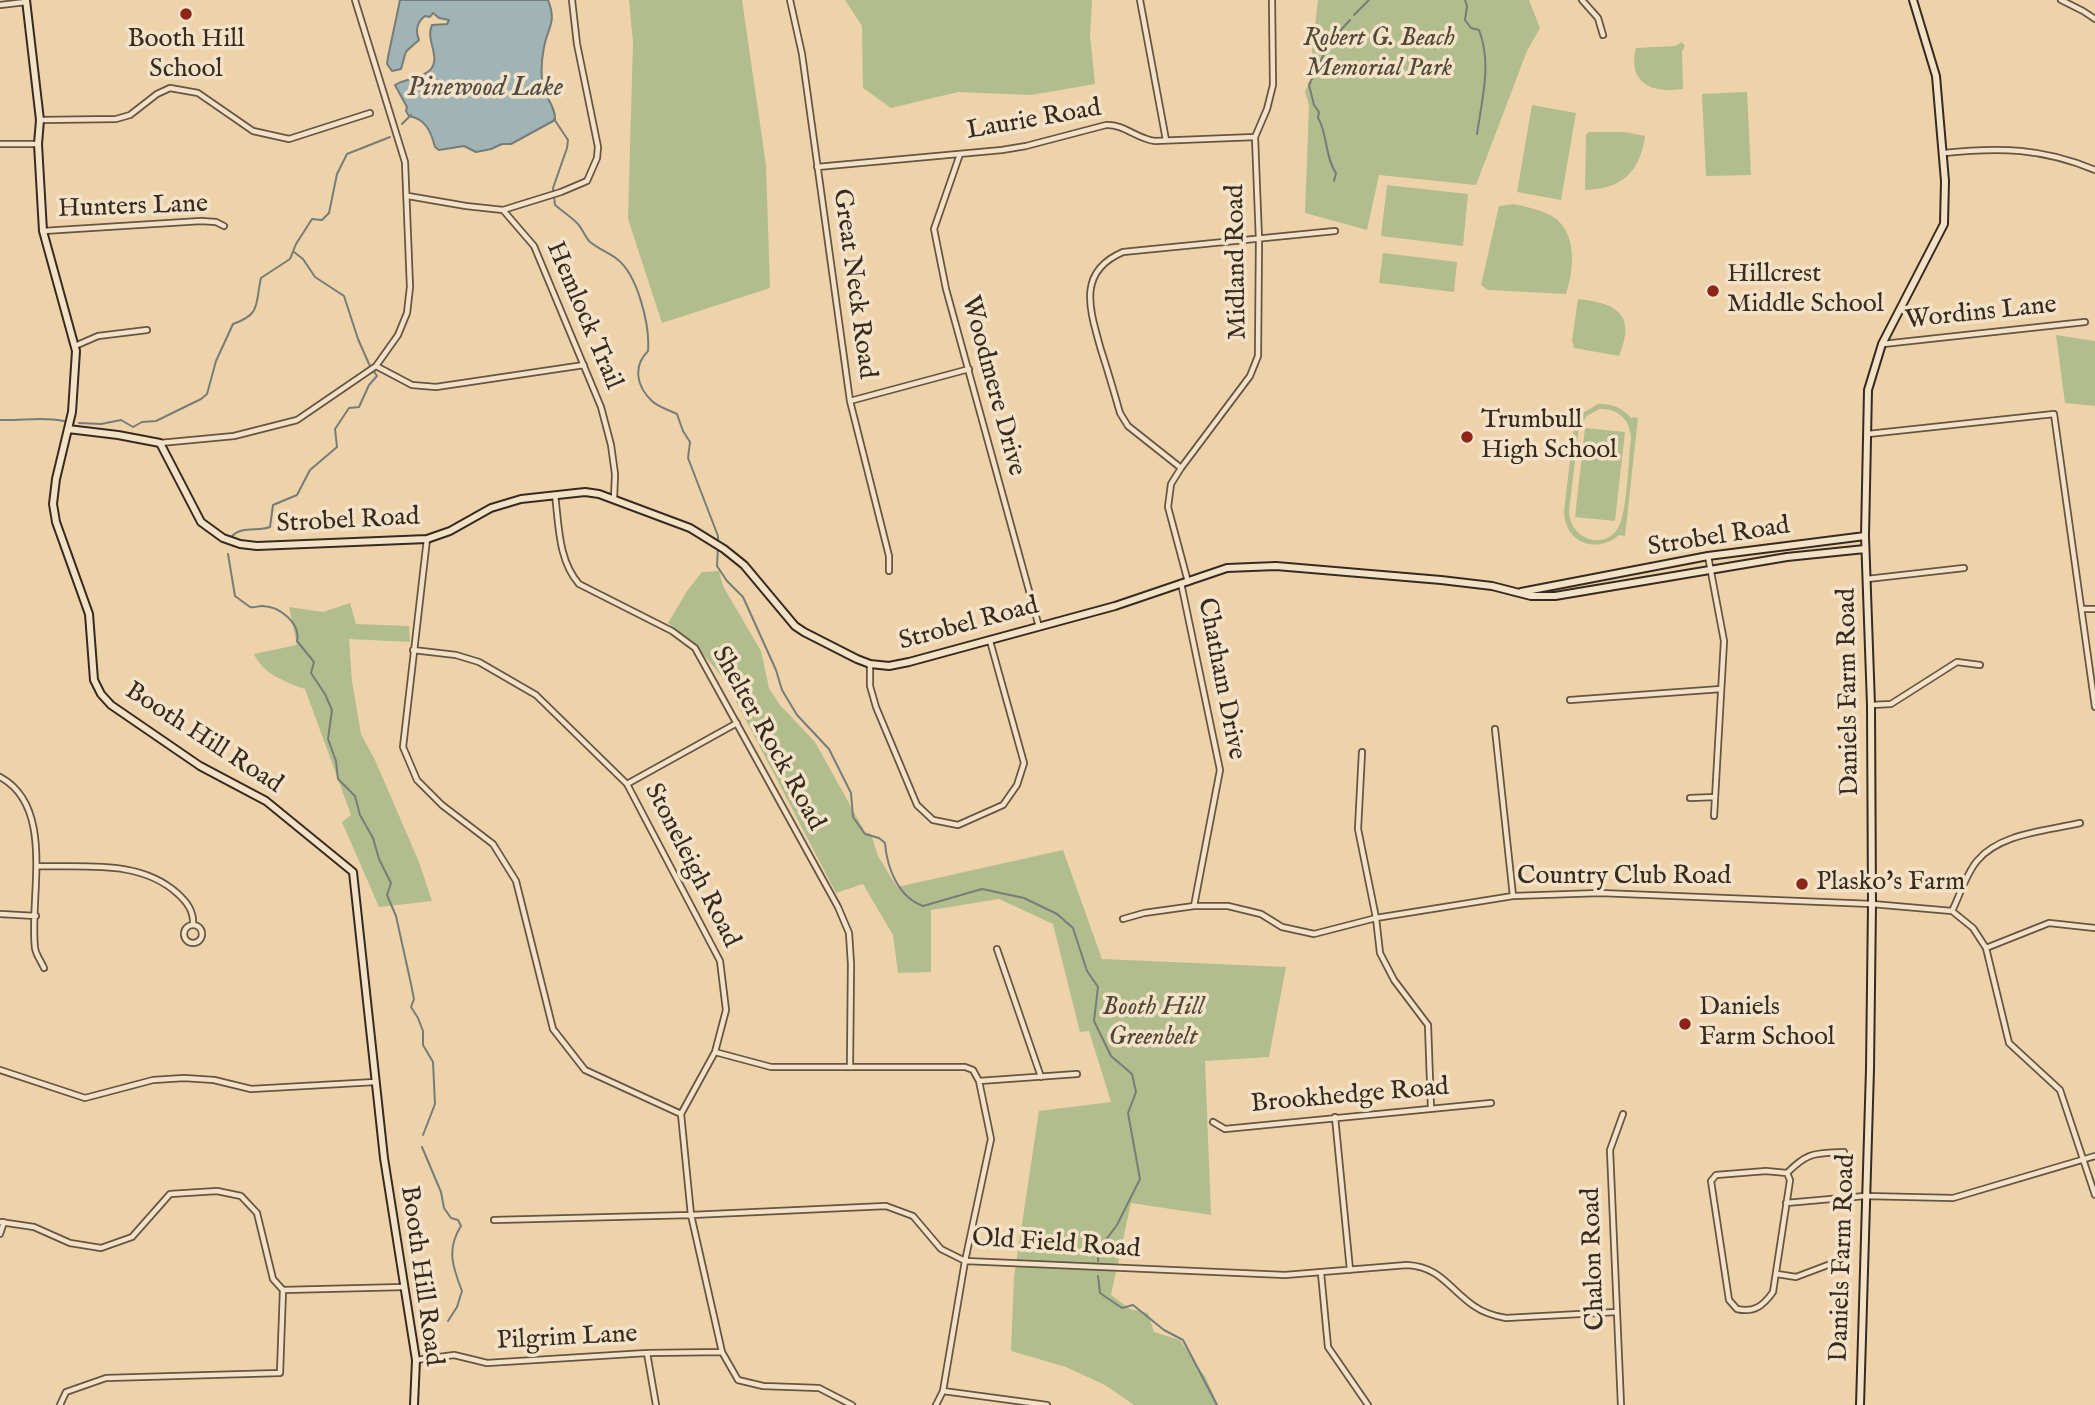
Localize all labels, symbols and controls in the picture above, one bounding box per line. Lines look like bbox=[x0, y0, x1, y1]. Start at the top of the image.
marker: Booth Hill School bbox=[178, 6, 194, 22]
park label: Robert G. Beach Memorial Park bbox=[1303, 24, 1455, 86]
place label: Booth Hill School bbox=[127, 25, 245, 86]
water label: Pinewood Lake bbox=[407, 72, 563, 106]
street label: Laurie Road bbox=[964, 94, 1104, 148]
street label: Midland Road bbox=[1221, 184, 1255, 340]
street label: Great Neck Road bbox=[824, 187, 882, 381]
street label: Hunters Lane bbox=[58, 190, 208, 226]
street label: Hemlock Trail bbox=[538, 237, 628, 395]
place label: Hillcrest Middle School bbox=[1727, 260, 1884, 322]
marker: Hillcrest Middle School bbox=[1705, 283, 1721, 299]
street label: Wordins Lane bbox=[1904, 291, 2058, 337]
street label: Woodmere Drive bbox=[953, 293, 1031, 479]
place label: Trumbull High School bbox=[1481, 406, 1617, 467]
marker: Trumbull High School bbox=[1459, 429, 1475, 445]
street label: Strobel Road bbox=[276, 503, 420, 541]
street label: Strobel Road bbox=[1646, 511, 1792, 565]
street label: Daniels Farm Road bbox=[1833, 588, 1867, 796]
street label: Strobel Road bbox=[896, 591, 1042, 659]
street label: Chatham Drive bbox=[1189, 596, 1251, 762]
street label: Shelter Rock Road bbox=[704, 642, 830, 836]
street label: Booth Hill Road bbox=[118, 676, 288, 802]
street label: Stoneleigh Road bbox=[636, 779, 746, 953]
street label: Country Club Road bbox=[1517, 862, 1731, 894]
place label: Plasko's Farm bbox=[1816, 868, 1965, 900]
marker: Plasko's Farm bbox=[1794, 876, 1810, 892]
park label: Booth Hill Greenbelt bbox=[1102, 993, 1204, 1054]
place label: Daniels Farm School bbox=[1699, 993, 1835, 1054]
marker: Daniels Farm School bbox=[1677, 1016, 1693, 1032]
street label: Brookhedge Road bbox=[1250, 1073, 1450, 1121]
street label: Daniels Farm Road bbox=[1825, 1153, 1863, 1363]
street label: Booth Hill Road bbox=[392, 1184, 448, 1368]
street label: Chalon Road bbox=[1577, 1187, 1613, 1331]
street label: Old Field Road bbox=[971, 1224, 1141, 1266]
street label: Pilgrim Lane bbox=[496, 1320, 638, 1358]

